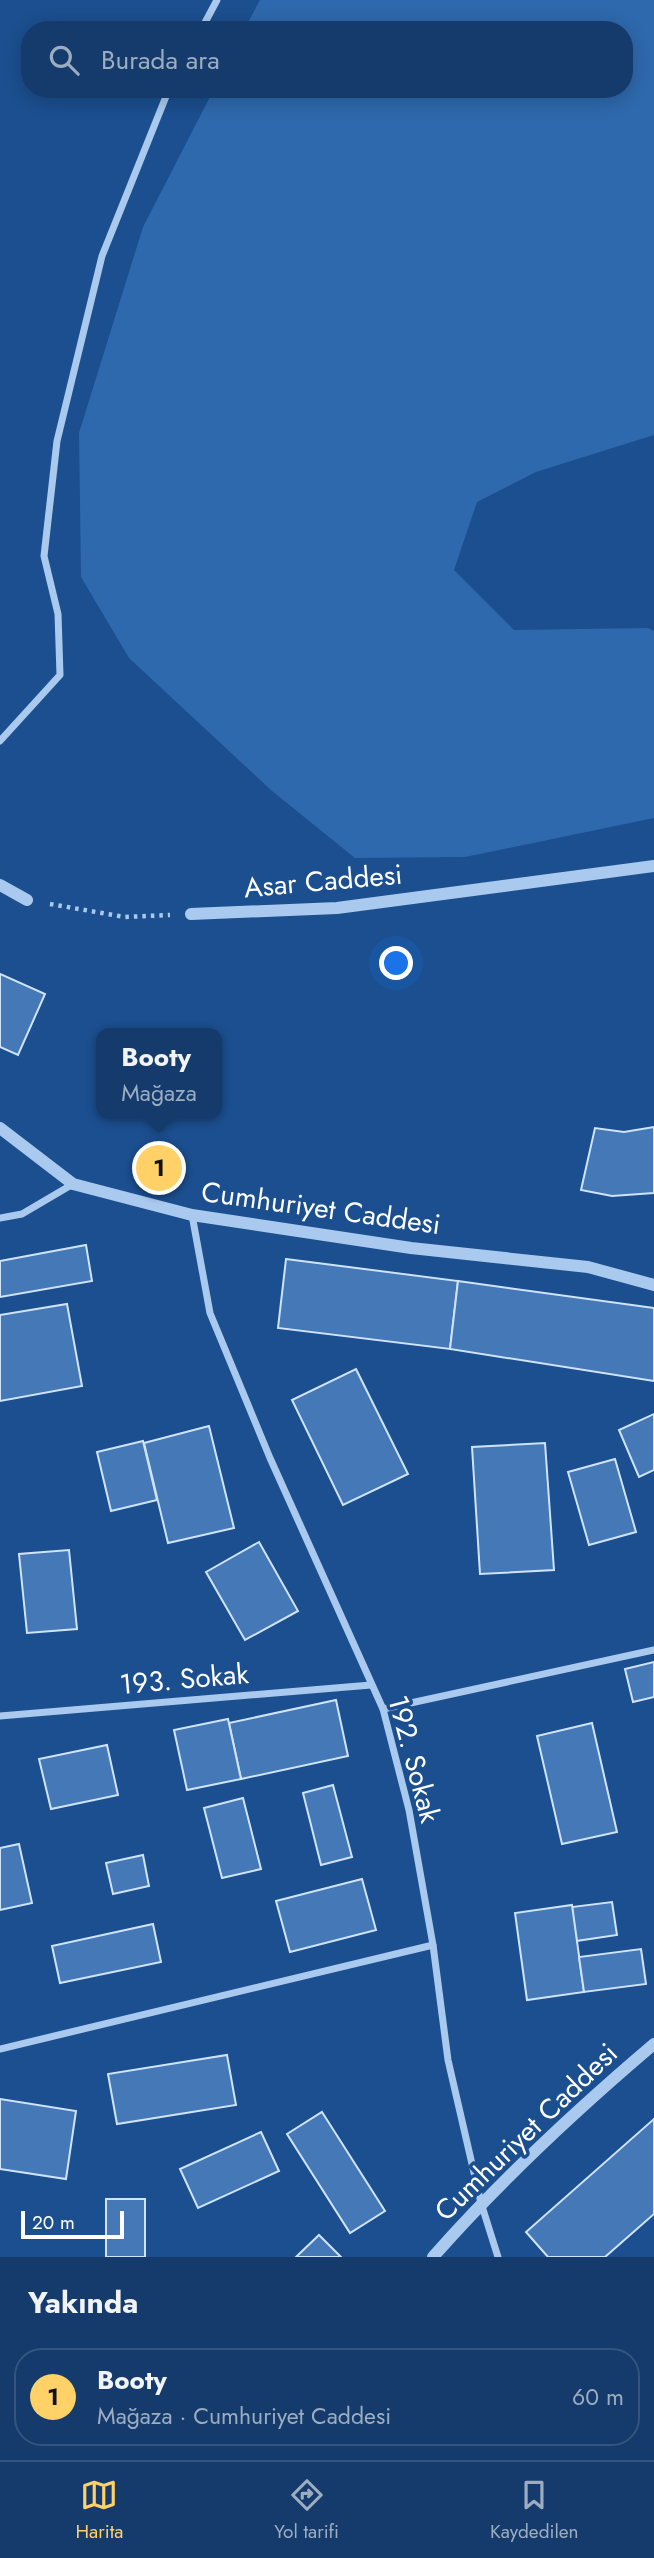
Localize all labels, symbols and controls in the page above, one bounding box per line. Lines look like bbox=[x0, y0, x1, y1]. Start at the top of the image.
search box bbox=[21, 21, 633, 98]
icon: search bbox=[45, 41, 83, 79]
text: Burada ara bbox=[101, 41, 220, 79]
street label: Asar Caddesi bbox=[242, 854, 404, 908]
your location bbox=[379, 946, 413, 980]
popup bbox=[96, 1028, 222, 1119]
text: Booty bbox=[121, 1038, 191, 1076]
text: Mağaza bbox=[121, 1076, 197, 1110]
pin: 1 bbox=[136, 1142, 182, 1194]
street label: Cumhuriyet Caddesi bbox=[199, 1171, 443, 1245]
street label: 193. Sokak bbox=[118, 1653, 251, 1705]
street label: 192. Sokak bbox=[377, 1691, 451, 1828]
street label: Cumhuriyet Caddesi bbox=[425, 2034, 627, 2230]
scale bar bbox=[21, 2208, 124, 2240]
text: 20 m bbox=[32, 2209, 75, 2236]
text: Yakında bbox=[28, 2281, 139, 2324]
text: Booty bbox=[97, 2361, 167, 2399]
text: 1 bbox=[47, 2380, 59, 2414]
text: 60 m bbox=[572, 2380, 624, 2414]
text: Mağaza · Cumhuriyet Caddesi bbox=[97, 2399, 391, 2433]
tab: Harita bbox=[75, 2476, 123, 2545]
tab: Yol tarifi bbox=[274, 2476, 339, 2545]
tab: Kaydedilen bbox=[490, 2476, 579, 2545]

